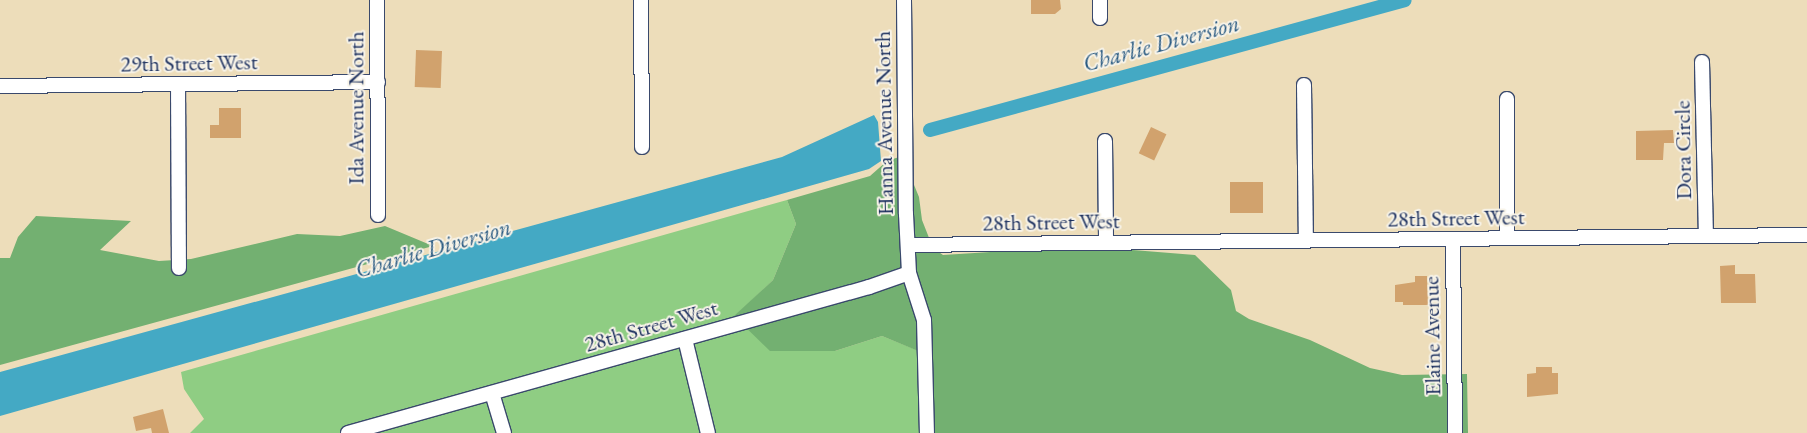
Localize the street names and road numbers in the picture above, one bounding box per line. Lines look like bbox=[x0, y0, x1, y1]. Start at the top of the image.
street label: Ida Avenue North bbox=[343, 31, 369, 185]
street label: Hanna Avenue North bbox=[869, 31, 899, 215]
street label: 29th Street West bbox=[120, 49, 258, 77]
street label: Dora Circle bbox=[1669, 100, 1697, 200]
street label: 28th Street West bbox=[1387, 204, 1525, 232]
street label: 28th Street West bbox=[982, 208, 1120, 236]
street label: Elaine Avenue bbox=[1418, 276, 1446, 396]
street label: 28th Street West bbox=[581, 294, 721, 358]

